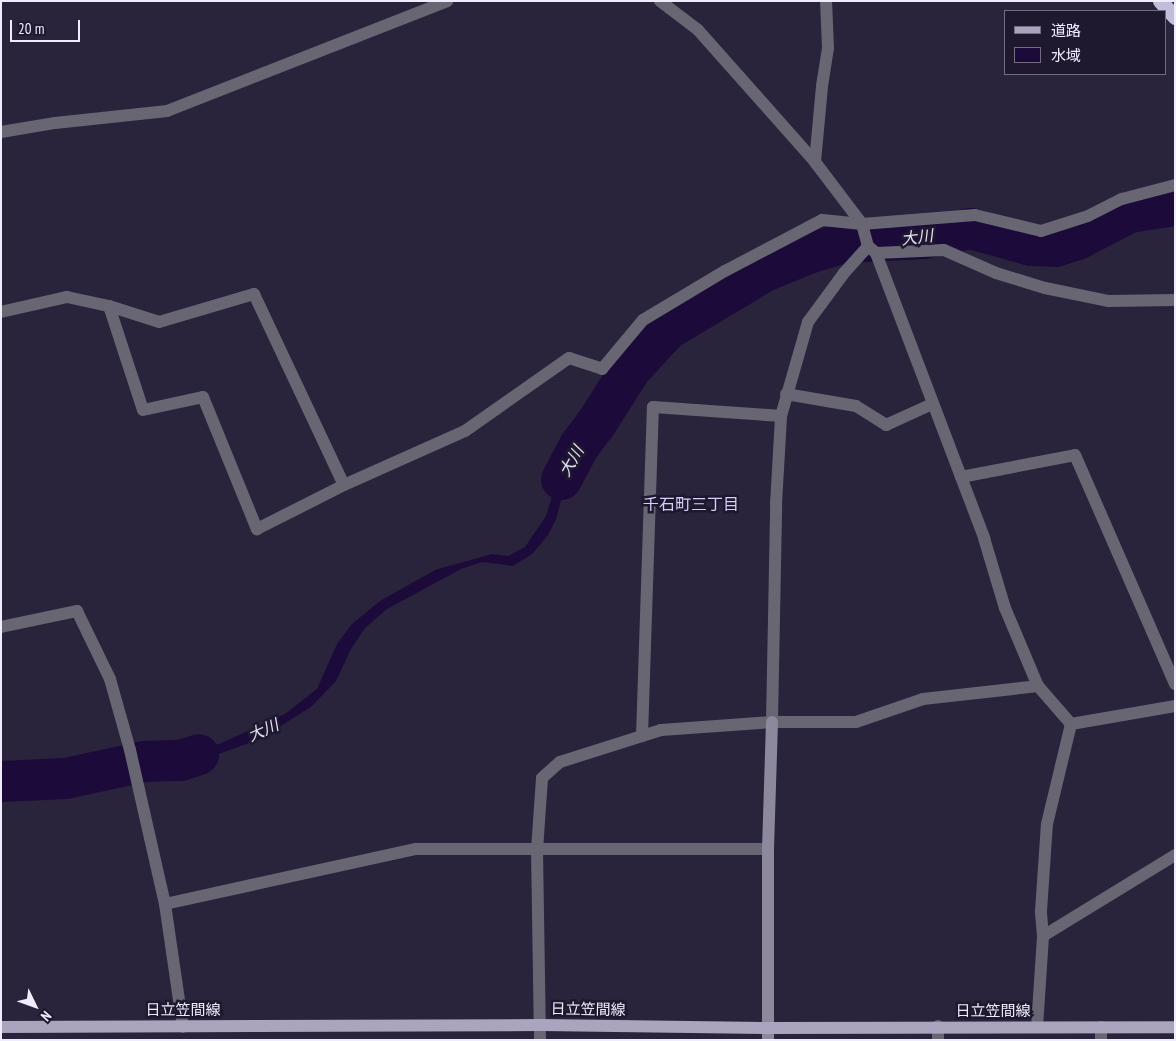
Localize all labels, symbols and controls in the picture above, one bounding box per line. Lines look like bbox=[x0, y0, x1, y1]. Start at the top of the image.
scale bar bbox=[12, 10, 82, 42]
legend bbox=[1004, 10, 1166, 75]
text: 20 m bbox=[18, 19, 44, 38]
text: 道路 bbox=[1051, 21, 1081, 40]
text: 水域 bbox=[1051, 46, 1081, 65]
water label: 大川 bbox=[900, 226, 934, 248]
water label: 大川 bbox=[555, 442, 587, 480]
district label: 千石町三丁目 bbox=[643, 494, 739, 514]
water label: 大川 bbox=[244, 715, 282, 745]
north arrow bbox=[10, 981, 60, 1031]
street label: 日立笠間線 bbox=[550, 999, 626, 1019]
street label: 日立笠間線 bbox=[146, 1001, 220, 1019]
street label: 日立笠間線 bbox=[956, 1002, 1030, 1020]
text: N bbox=[37, 1007, 55, 1025]

